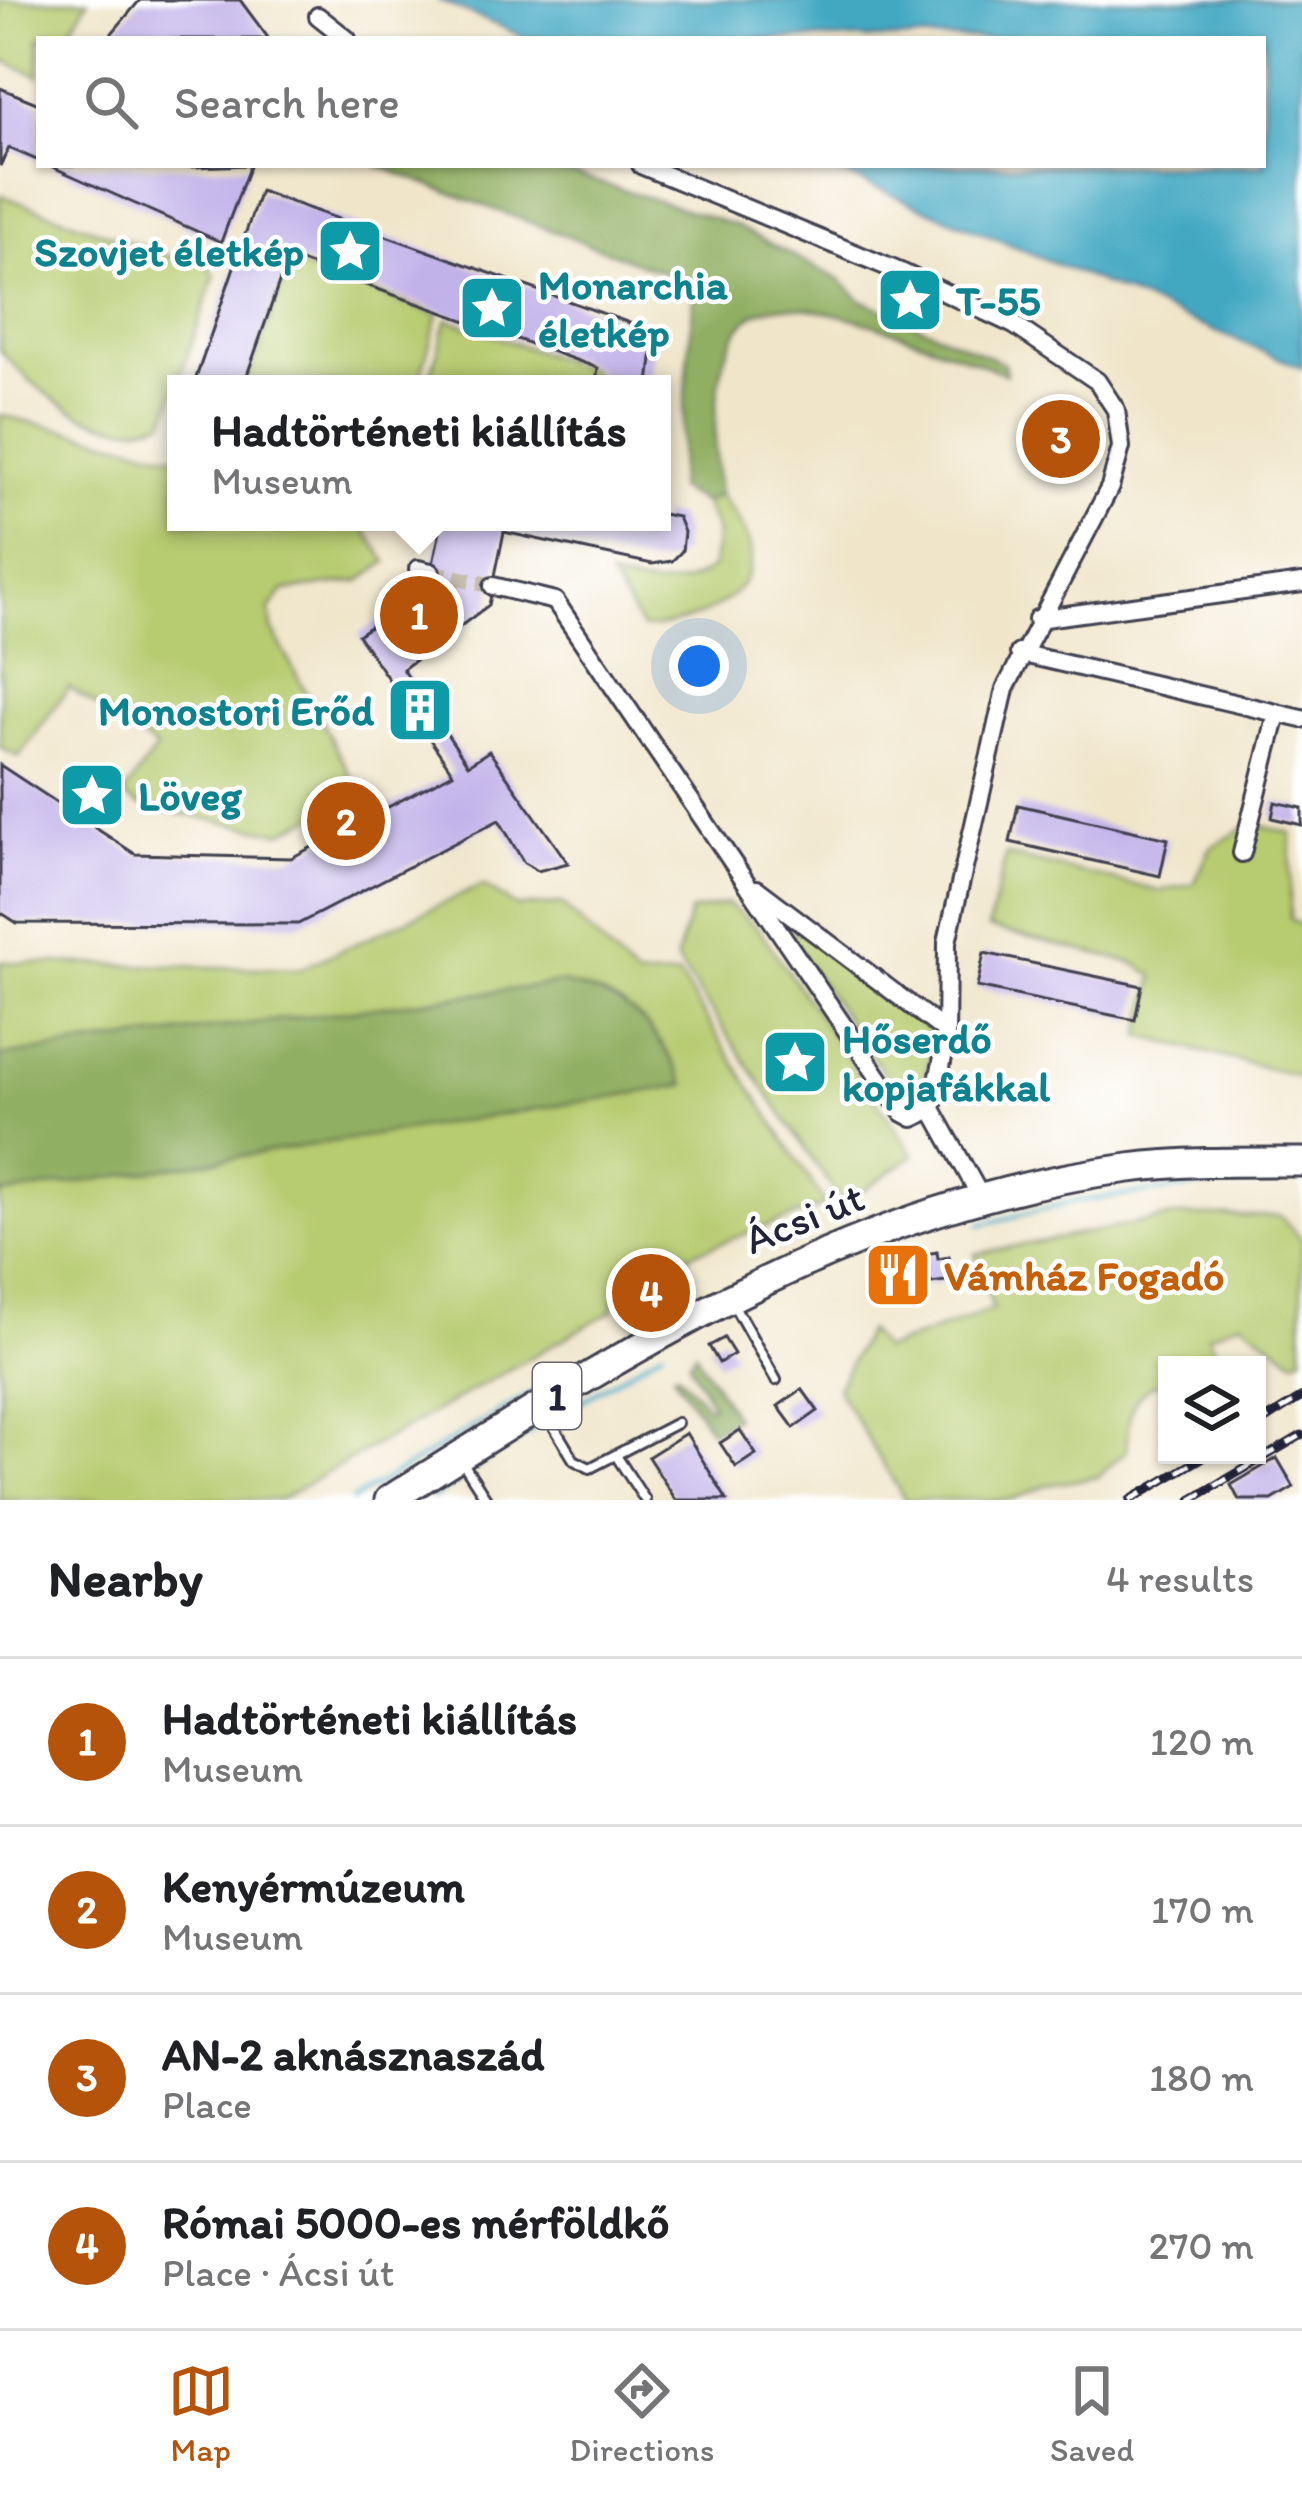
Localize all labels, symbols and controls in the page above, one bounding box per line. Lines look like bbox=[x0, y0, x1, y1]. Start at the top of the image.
search box bbox=[36, 36, 1266, 168]
icon: search bbox=[78, 69, 144, 135]
text: Search here bbox=[174, 75, 400, 129]
place icon: Szovjet életkép bbox=[315, 216, 385, 286]
place label: Szovjet életkép bbox=[34, 226, 304, 277]
place label: Monarchia életkép bbox=[538, 259, 728, 358]
place icon: T-55 bbox=[875, 265, 945, 335]
place icon: Monarchia életkép bbox=[457, 273, 527, 343]
place label: T-55 bbox=[955, 275, 1041, 326]
popup bbox=[167, 375, 671, 531]
pin: 3 bbox=[1022, 394, 1100, 484]
text: Hadtörténeti kiállítás bbox=[211, 403, 627, 457]
text: Museum bbox=[211, 457, 353, 504]
pin: 1 bbox=[380, 570, 458, 660]
your location bbox=[669, 636, 729, 696]
building icon: Monostori Erőd bbox=[385, 675, 455, 745]
place label: Monostori Erőd bbox=[98, 685, 374, 736]
place icon: Löveg bbox=[57, 760, 127, 830]
place label: Löveg bbox=[138, 770, 242, 821]
pin: 2 bbox=[307, 776, 385, 866]
place label: Hőserdő kopjafákkal bbox=[842, 1013, 1050, 1112]
place icon: Hőserdő kopjafákkal bbox=[760, 1027, 830, 1097]
street label: Ácsi út bbox=[737, 1171, 871, 1265]
restaurant icon: Vámház Fogadó bbox=[863, 1240, 933, 1310]
pin: 4 bbox=[612, 1248, 690, 1338]
place label: Vámház Fogadó bbox=[944, 1250, 1224, 1301]
map controls bbox=[1158, 1356, 1266, 1464]
button: layers bbox=[1158, 1356, 1266, 1464]
road number: 1 bbox=[533, 1363, 581, 1429]
text: Nearby bbox=[48, 1548, 203, 1609]
text: 4 results bbox=[1106, 1555, 1254, 1602]
text: Hadtörténeti kiállítás bbox=[162, 1691, 577, 1745]
text: 1 bbox=[78, 1718, 96, 1765]
text: 120 m bbox=[1150, 1718, 1254, 1765]
text: Museum bbox=[162, 1745, 303, 1792]
text: Kenyérmúzeum bbox=[162, 1859, 465, 1913]
text: 2 bbox=[77, 1886, 97, 1933]
text: 170 m bbox=[1151, 1886, 1254, 1933]
text: Museum bbox=[162, 1913, 303, 1960]
text: AN-2 aknásznaszád bbox=[162, 2027, 544, 2081]
text: 3 bbox=[76, 2054, 98, 2101]
text: 180 m bbox=[1149, 2054, 1254, 2101]
text: Place bbox=[162, 2081, 252, 2128]
text: Római 5000-es mérföldkő bbox=[162, 2195, 670, 2249]
text: 4 bbox=[75, 2222, 99, 2269]
text: 270 m bbox=[1149, 2222, 1254, 2269]
text: Place · Ácsi út bbox=[162, 2249, 394, 2296]
tab: Map bbox=[168, 2358, 234, 2469]
tab: Directions bbox=[569, 2358, 714, 2469]
tab: Saved bbox=[1050, 2358, 1134, 2469]

